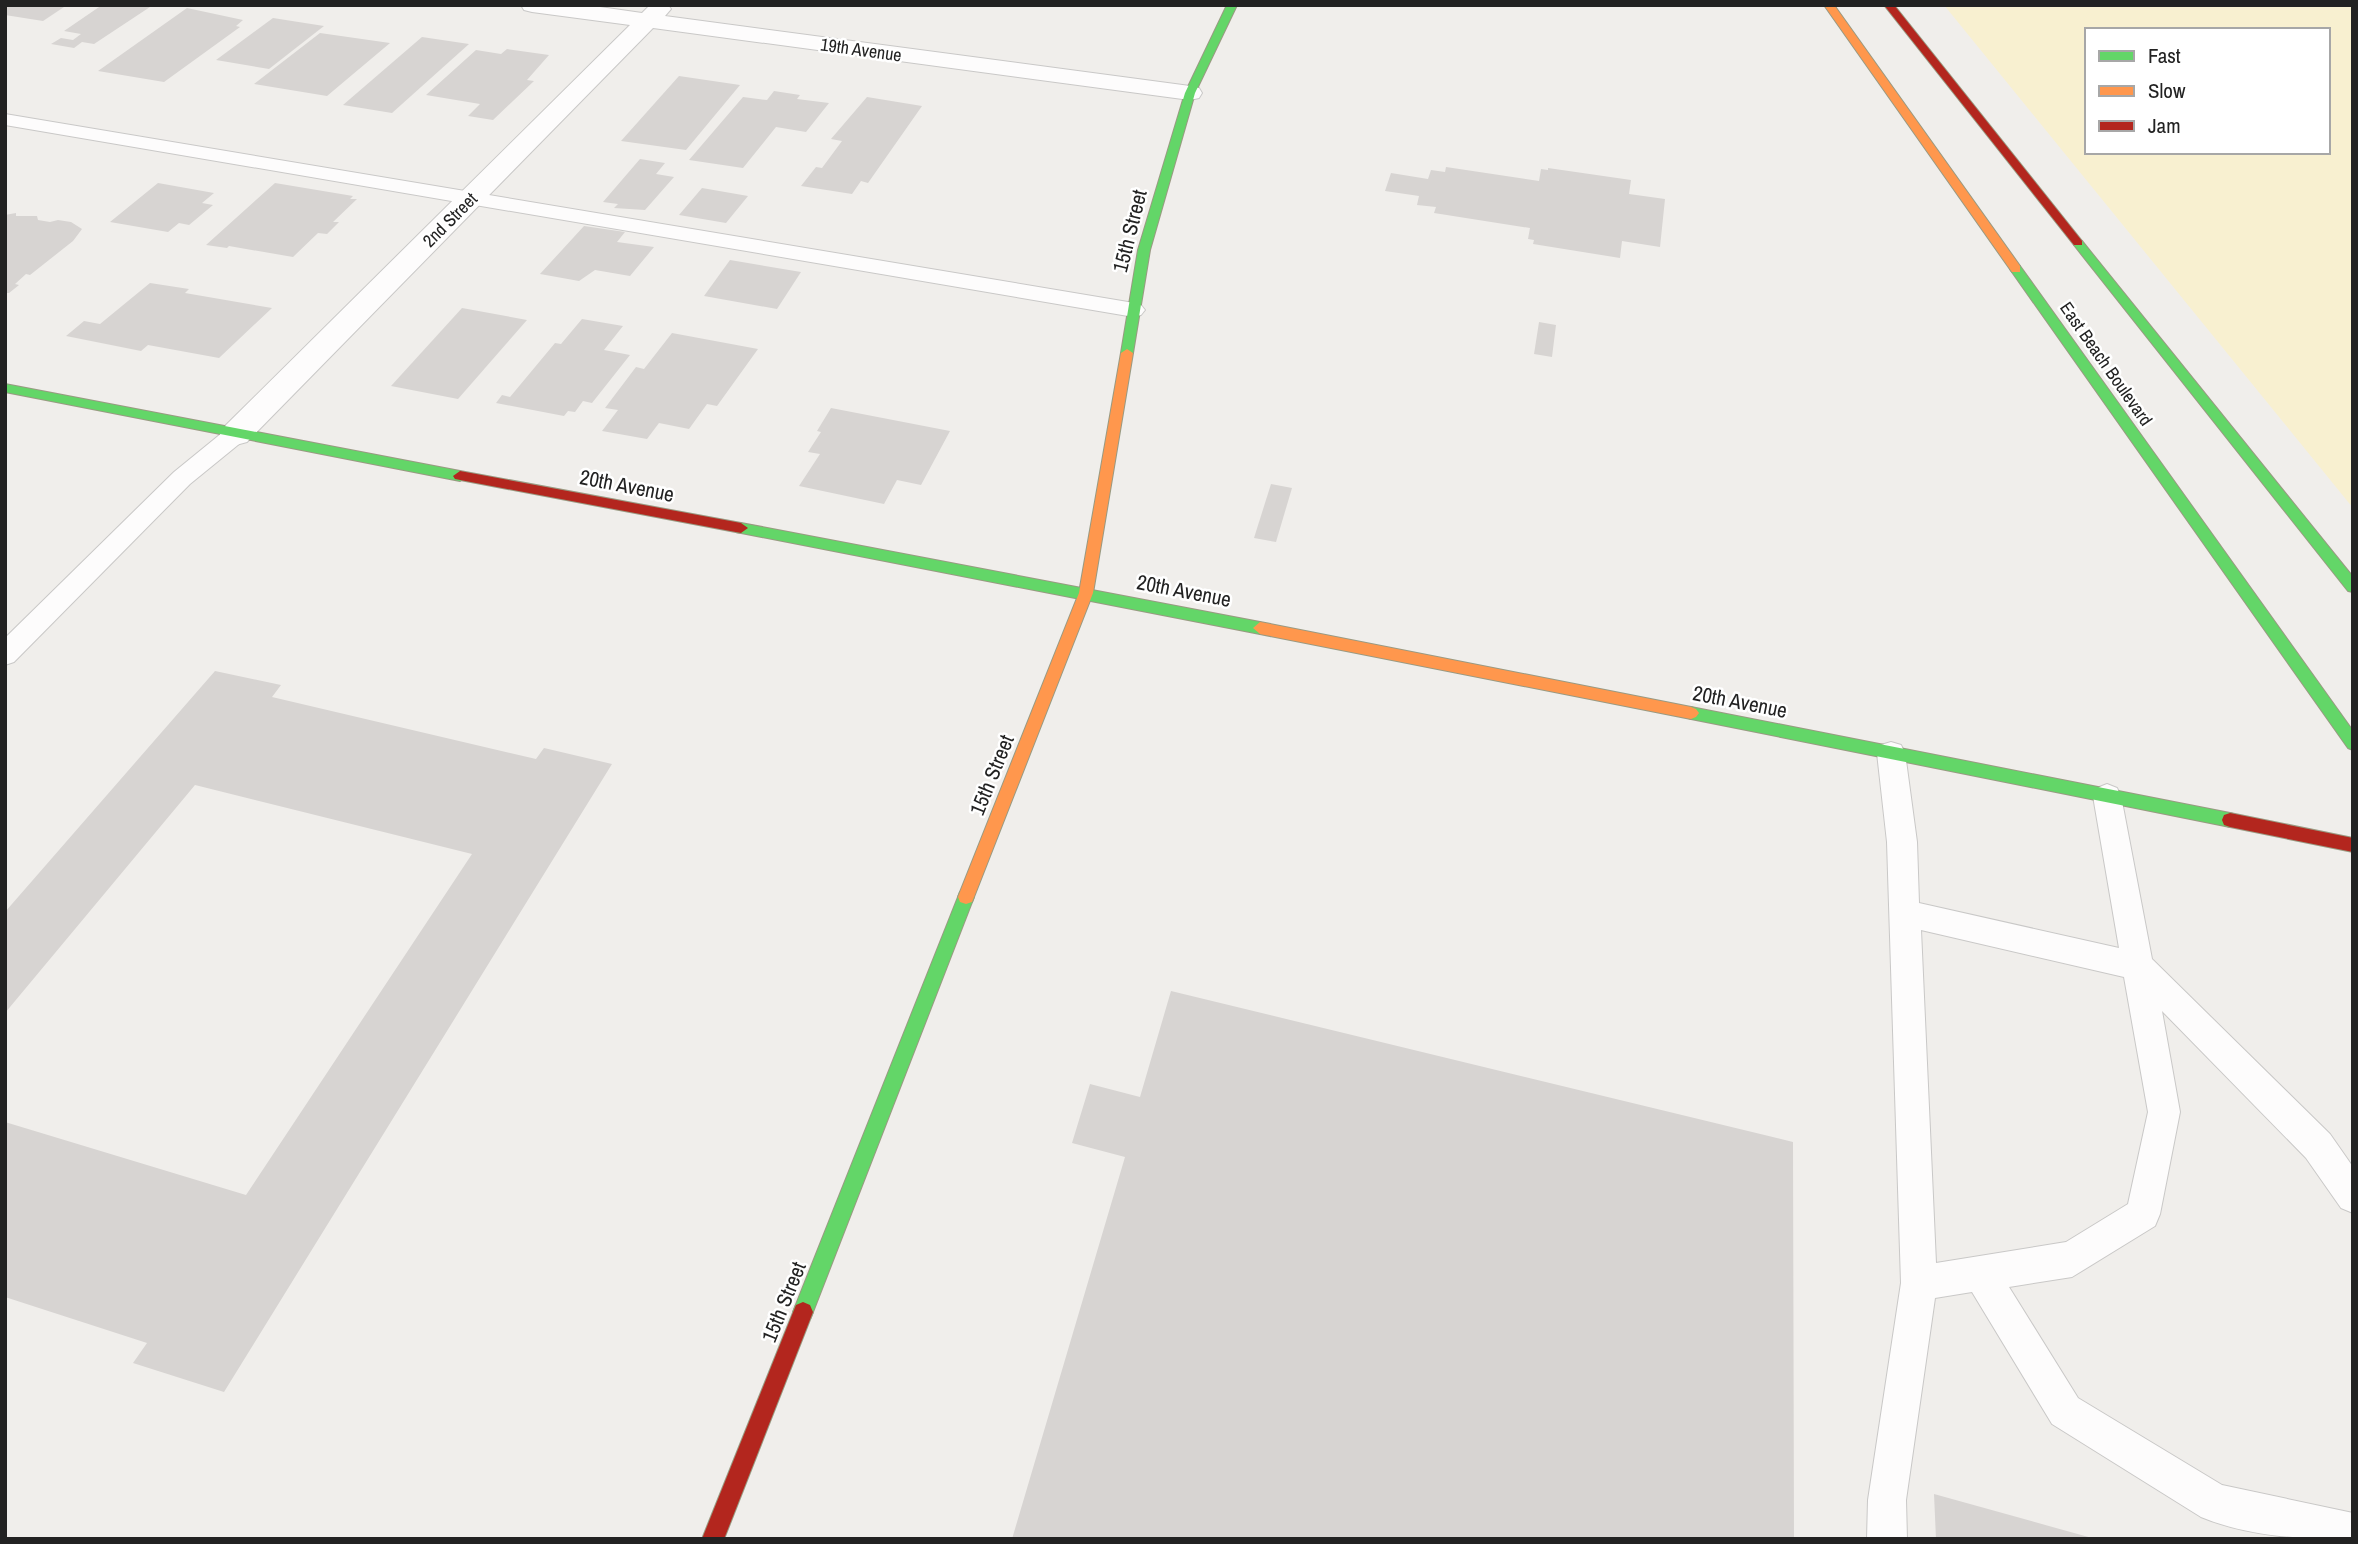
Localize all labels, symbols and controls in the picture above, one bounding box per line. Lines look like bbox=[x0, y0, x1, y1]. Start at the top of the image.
legend bbox=[2085, 28, 2330, 154]
street label: 19th Avenue bbox=[819, 31, 903, 68]
text: Fast bbox=[2148, 41, 2181, 70]
text: Slow bbox=[2148, 76, 2186, 105]
text: Jam bbox=[2148, 111, 2181, 140]
street label: 15th Street bbox=[1105, 186, 1154, 275]
street label: 2nd Street bbox=[417, 187, 483, 253]
street label: East Beach Boulevard bbox=[2054, 297, 2159, 431]
street label: 20th Avenue bbox=[577, 462, 677, 509]
street label: 20th Avenue bbox=[1134, 567, 1234, 614]
street label: 20th Avenue bbox=[1690, 678, 1790, 725]
street label: 15th Street bbox=[962, 730, 1021, 819]
street label: 15th Street bbox=[754, 1257, 813, 1346]

